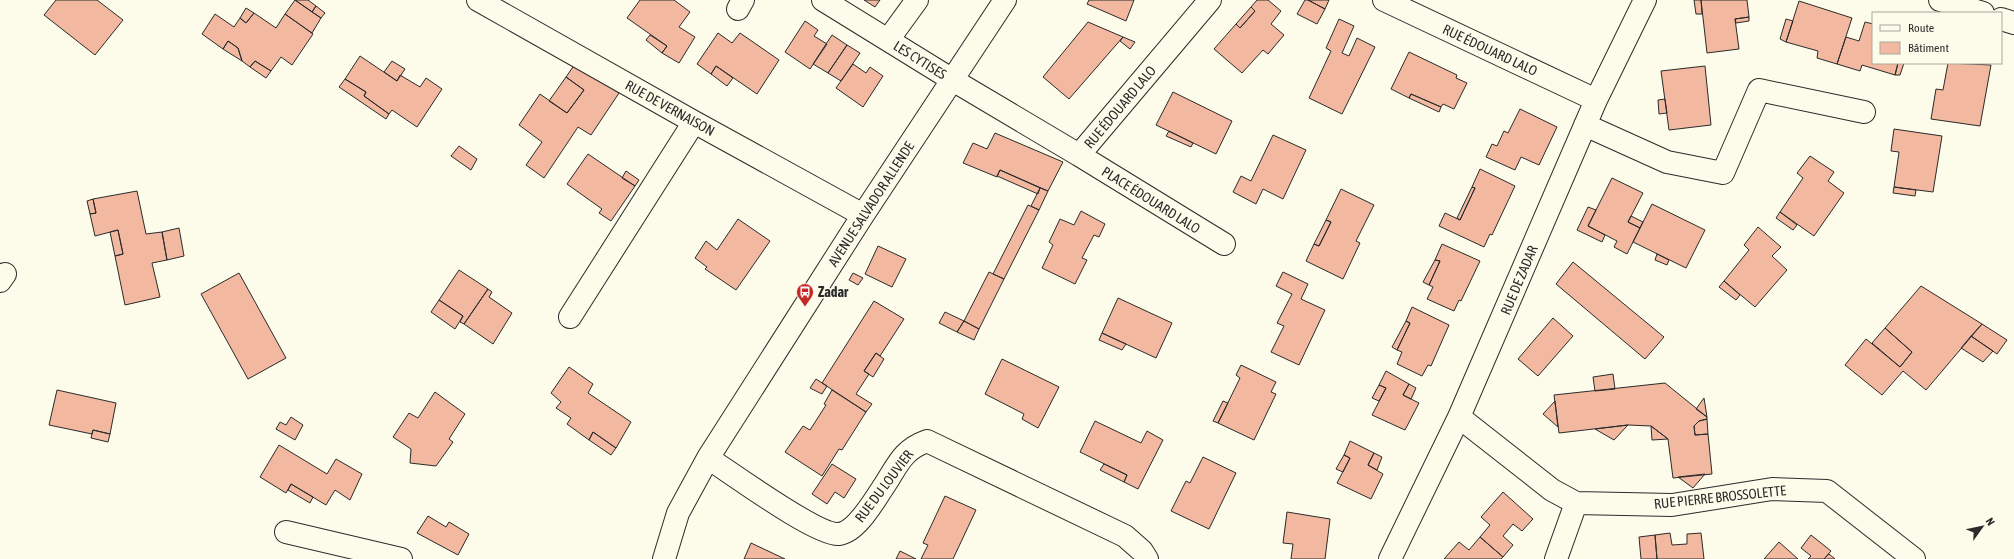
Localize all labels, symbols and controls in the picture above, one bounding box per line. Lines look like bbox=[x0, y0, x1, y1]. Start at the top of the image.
legend bbox=[1872, 12, 2002, 64]
street label: RUE ÉDOUARD LALO bbox=[1440, 21, 1540, 79]
text: Route bbox=[1908, 21, 1934, 35]
street label: LES CYTISES bbox=[891, 38, 949, 83]
text: Bâtiment bbox=[1908, 41, 1949, 55]
street label: RUE ÉDOUARD LALO bbox=[1081, 63, 1159, 151]
street label: RUE DE VERNAISON bbox=[623, 77, 717, 139]
street label: AVENUE SALVADOR ALLENDE bbox=[825, 139, 917, 269]
street label: PLACE ÉDOUARD LALO bbox=[1099, 163, 1203, 237]
street label: RUE DE ZADAR bbox=[1497, 243, 1541, 317]
bus stop icon: Zadar bbox=[795, 282, 815, 307]
place label: Zadar bbox=[818, 284, 849, 300]
street label: RUE DU LOUVIER bbox=[852, 447, 916, 525]
street label: RUE PIERRE BROSSOLETTE bbox=[1653, 482, 1787, 512]
north arrow bbox=[1962, 507, 2002, 547]
text: N bbox=[1984, 516, 1997, 528]

